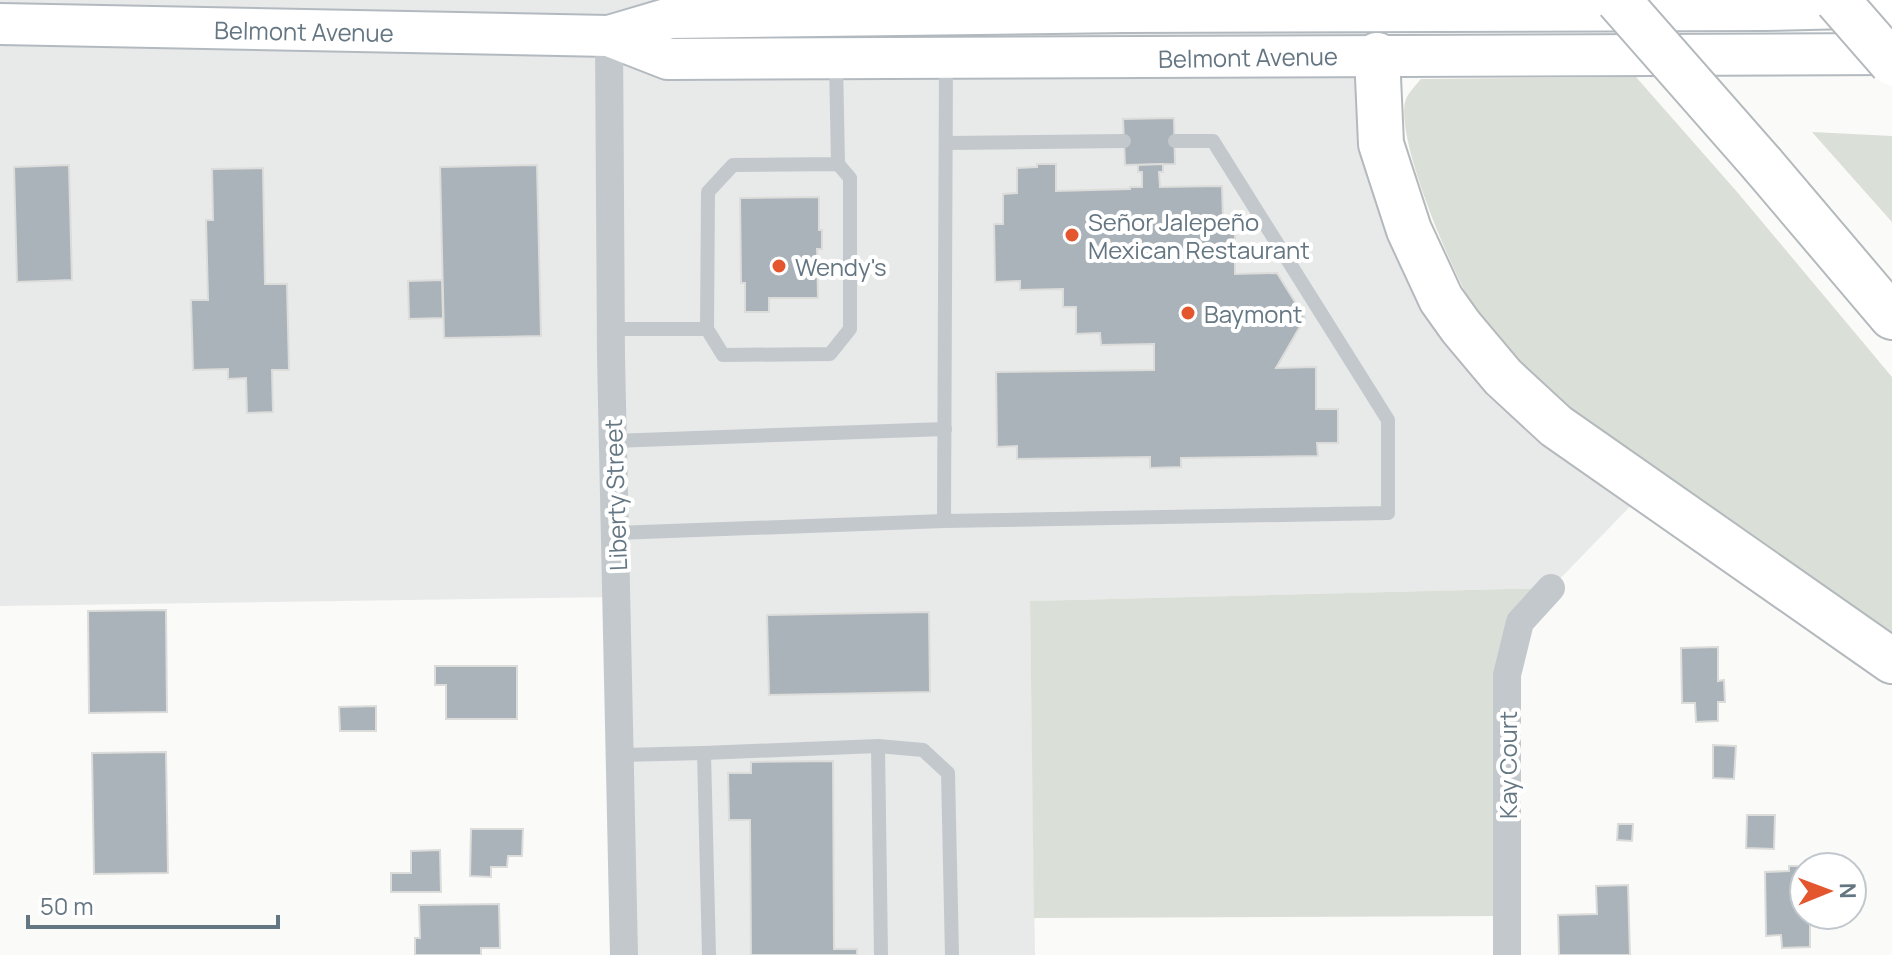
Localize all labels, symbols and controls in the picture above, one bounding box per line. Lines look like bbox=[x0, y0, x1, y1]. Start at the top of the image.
street label: Belmont Avenue bbox=[214, 13, 394, 49]
street label: Belmont Avenue bbox=[1158, 39, 1338, 75]
place label: Señor Jalepeño Mexican Restaurant bbox=[1088, 205, 1310, 266]
marker: Señor Jalepeño Mexican Restaurant bbox=[1063, 226, 1081, 244]
place label: Wendy's bbox=[795, 250, 887, 283]
marker: Wendy's bbox=[770, 257, 788, 275]
place label: Baymont bbox=[1204, 297, 1302, 330]
marker: Baymont bbox=[1179, 304, 1197, 322]
street label: Liberty Street bbox=[596, 418, 634, 572]
street label: Kay Court bbox=[1491, 711, 1524, 819]
north arrow bbox=[1788, 851, 1868, 931]
scale bar bbox=[28, 879, 278, 929]
text: N bbox=[1833, 882, 1863, 899]
text: 50 m bbox=[40, 889, 94, 922]

